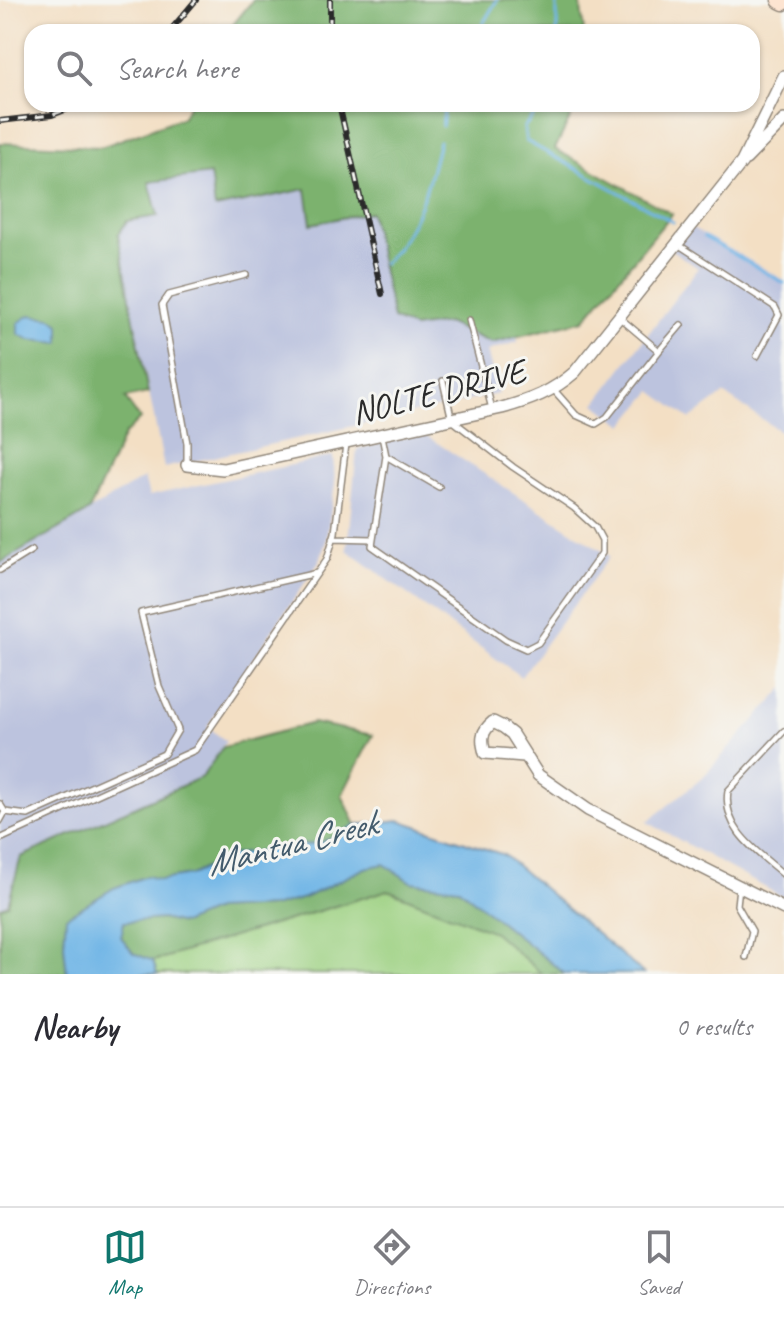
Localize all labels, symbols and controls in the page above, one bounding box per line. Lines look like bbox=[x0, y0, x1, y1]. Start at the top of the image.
search box bbox=[24, 24, 760, 112]
icon: search bbox=[52, 46, 96, 90]
text: Search here bbox=[116, 49, 238, 87]
street label: NOLTE DRIVE bbox=[347, 348, 533, 434]
water label: Mantua Creek bbox=[202, 798, 386, 886]
text: Nearby bbox=[32, 1005, 118, 1048]
text: 0 results bbox=[676, 1010, 752, 1043]
tab: Map bbox=[103, 1225, 147, 1301]
tab: Directions bbox=[354, 1225, 430, 1301]
tab: Saved bbox=[637, 1225, 681, 1301]

